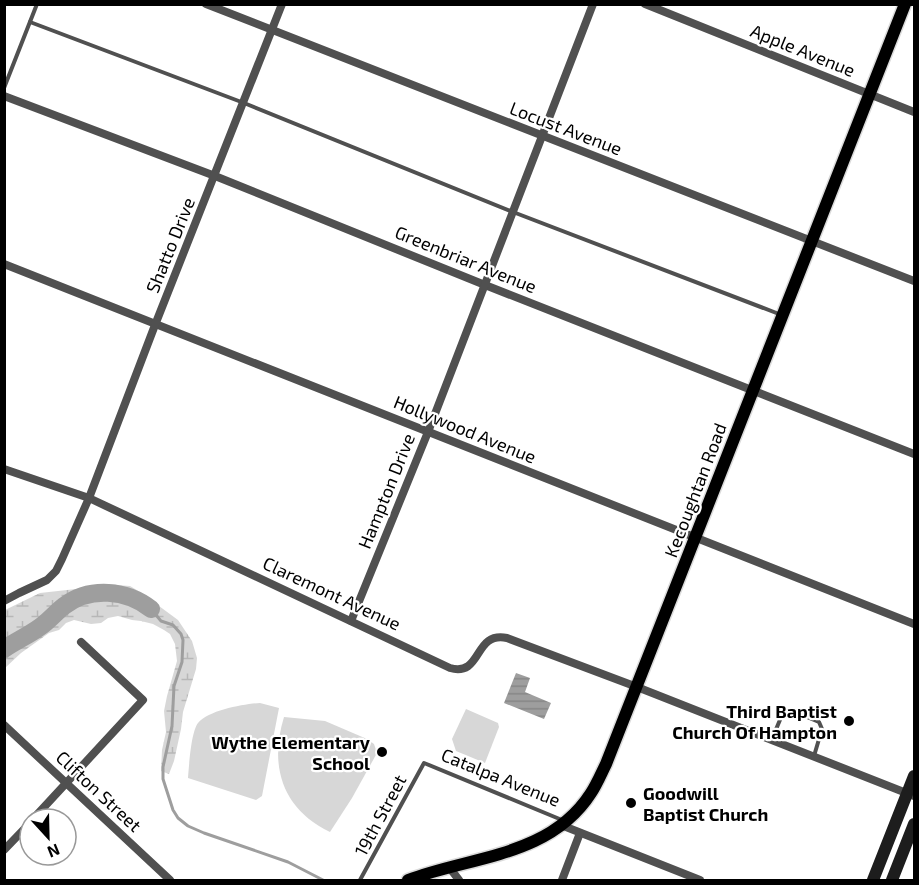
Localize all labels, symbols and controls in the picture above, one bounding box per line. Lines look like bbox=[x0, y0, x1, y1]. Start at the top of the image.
street label: Apple Avenue bbox=[747, 19, 859, 81]
street label: Locust Avenue bbox=[507, 97, 625, 159]
street label: Shatto Drive bbox=[141, 194, 199, 296]
street label: Greenbriar Avenue bbox=[392, 221, 540, 297]
street label: Hollywood Avenue bbox=[391, 390, 539, 468]
street label: Kecoughtan Road bbox=[659, 420, 731, 560]
street label: Hampton Drive bbox=[353, 430, 419, 552]
street label: Claremont Avenue bbox=[260, 551, 404, 635]
place label: Third Baptist Church Of Hampton bbox=[672, 700, 838, 743]
marker: Third Baptist Church Of Hampton bbox=[842, 714, 856, 728]
place label: Wythe Elementary School bbox=[211, 731, 371, 774]
street label: Catalpa Avenue bbox=[438, 743, 564, 811]
marker: Wythe Elementary School bbox=[375, 745, 389, 759]
street label: Clifton Street bbox=[52, 746, 146, 836]
street label: 19th Street bbox=[349, 771, 411, 859]
place label: Goodwill Baptist Church bbox=[643, 782, 768, 825]
marker: Goodwill Baptist Church bbox=[624, 796, 638, 810]
north arrow bbox=[18, 807, 78, 867]
text: N bbox=[45, 840, 63, 862]

